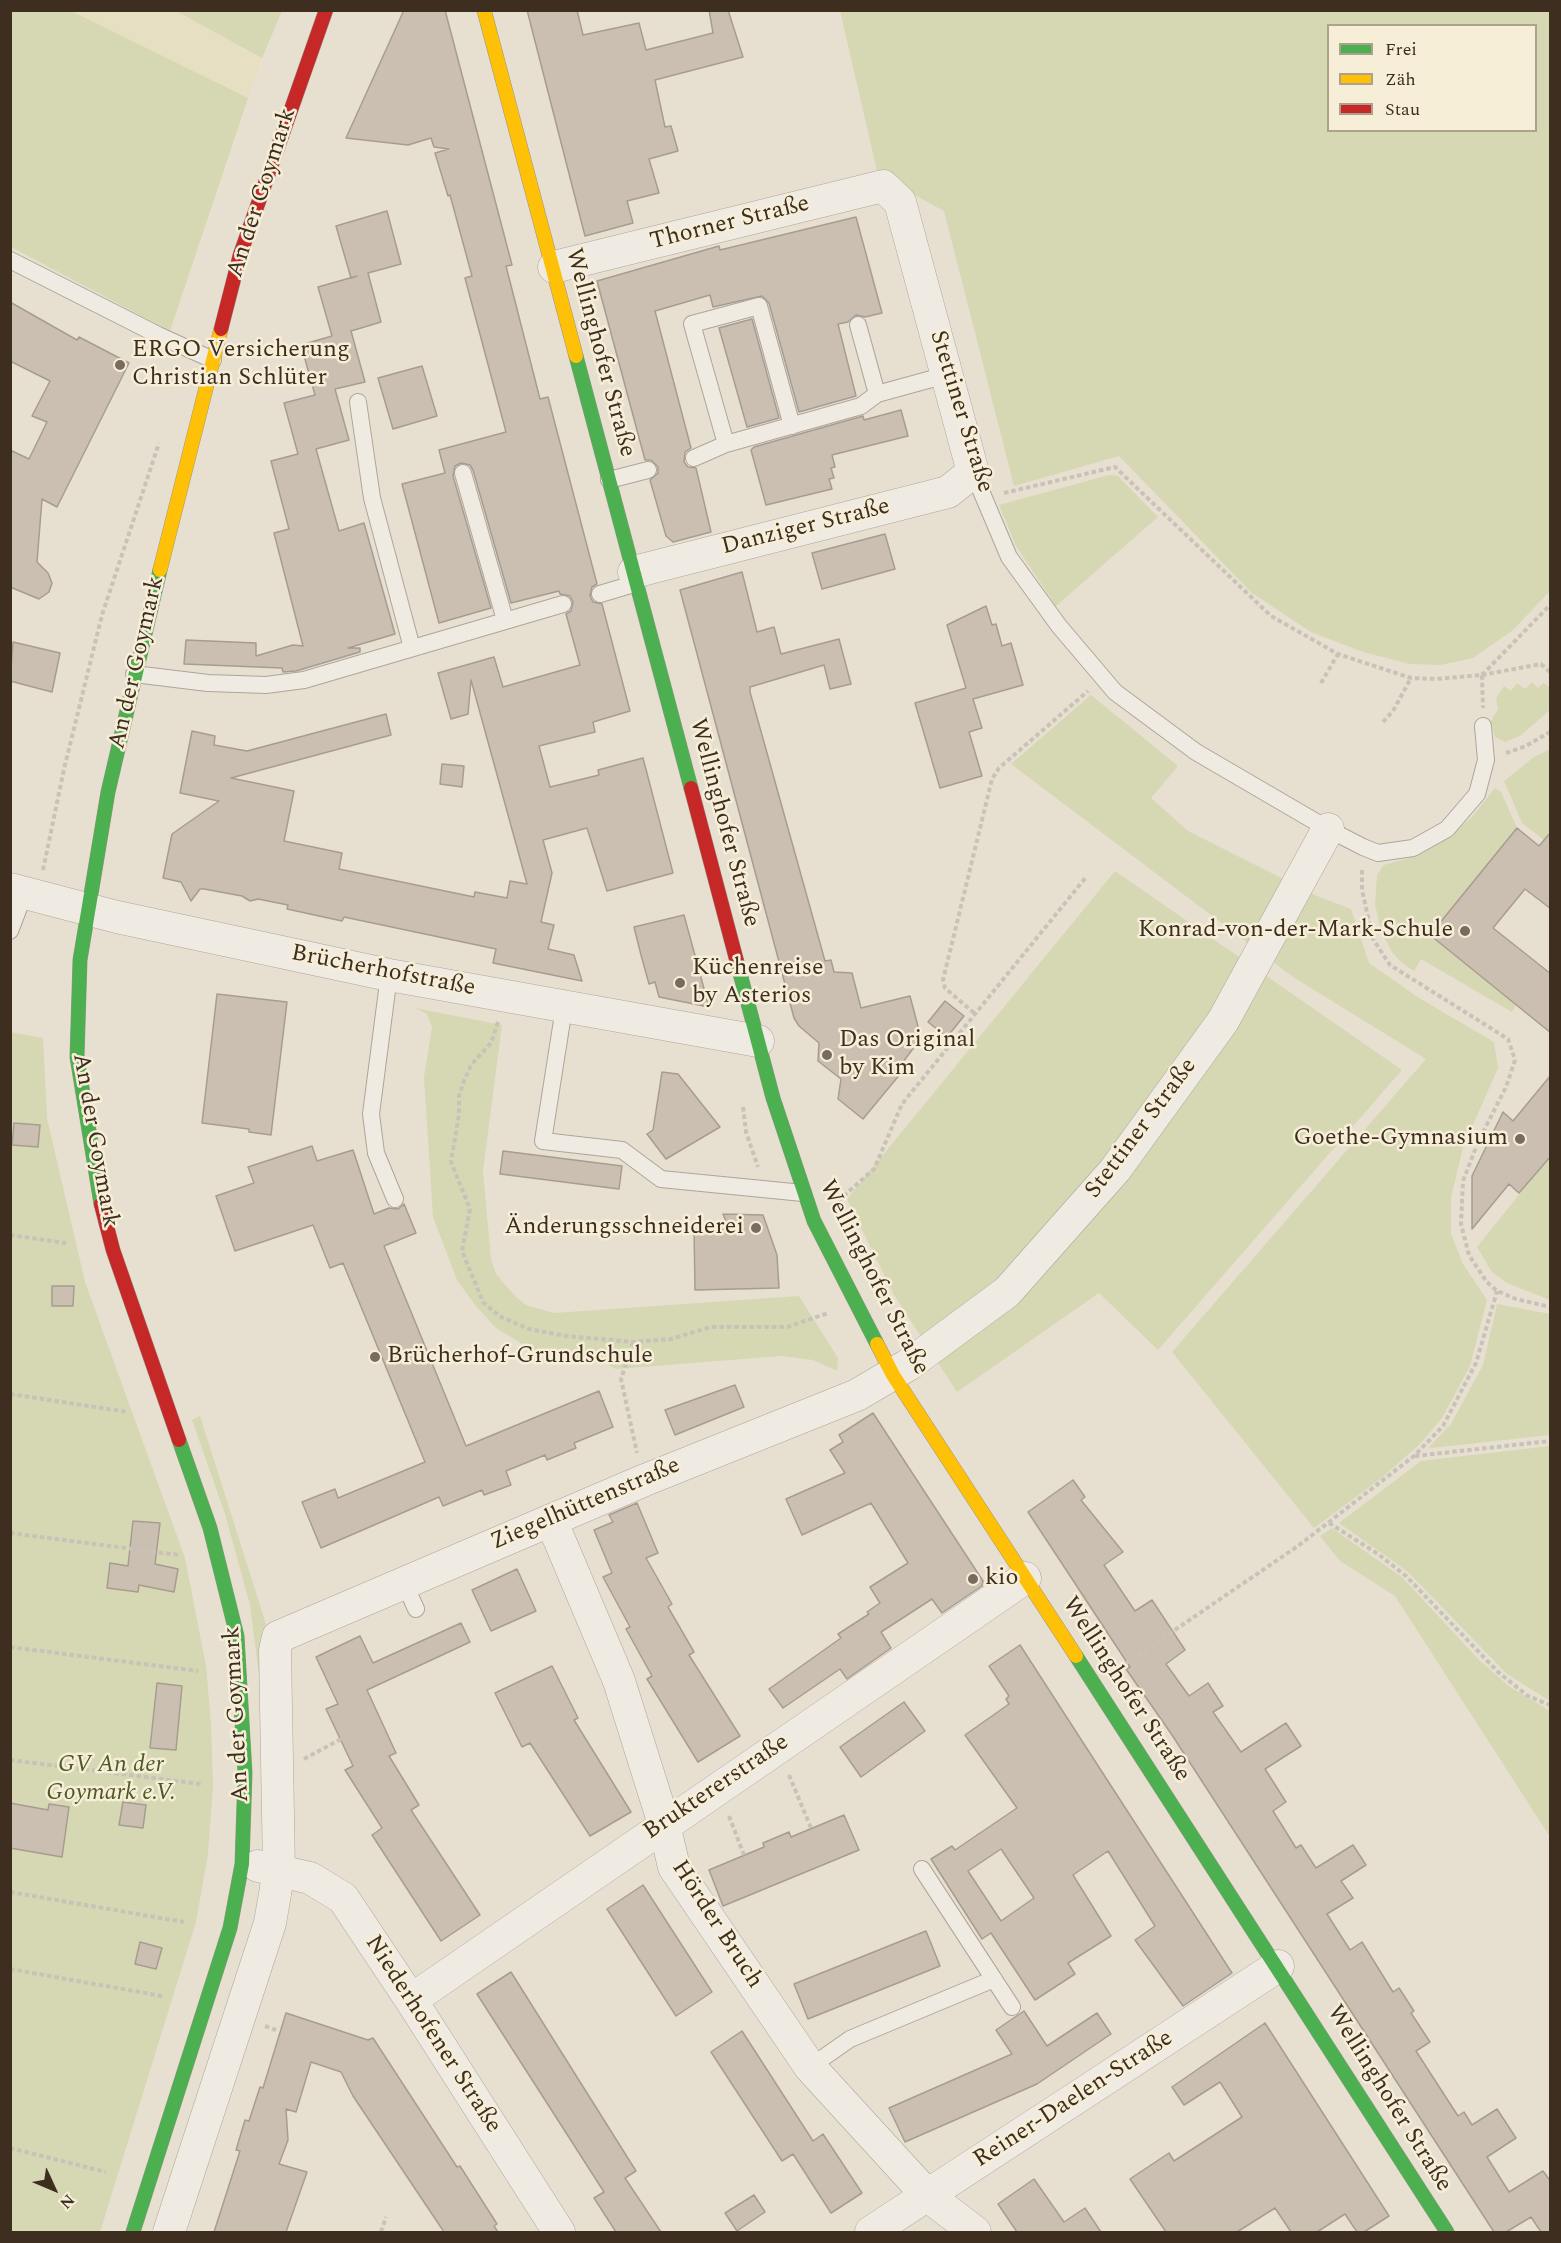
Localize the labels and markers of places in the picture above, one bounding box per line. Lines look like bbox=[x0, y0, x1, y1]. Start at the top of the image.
place label: ERGO Versicherung Christian Schlüter bbox=[132, 337, 350, 393]
marker: ERGO Versicherung Christian Schlüter bbox=[113, 358, 127, 372]
place label: Konrad-von-der-Mark-Schule bbox=[1138, 917, 1453, 945]
marker: Konrad-von-der-Mark-Schule bbox=[1458, 924, 1472, 938]
place label: Küchenreise by Asterios bbox=[692, 955, 824, 1011]
marker: Küchenreise by Asterios bbox=[673, 976, 687, 990]
place label: Das Original by Kim bbox=[839, 1027, 975, 1083]
marker: Das Original by Kim bbox=[820, 1048, 834, 1062]
place label: Goethe-Gymnasium bbox=[1293, 1125, 1508, 1153]
marker: Goethe-Gymnasium bbox=[1513, 1132, 1527, 1146]
place label: Änderungsschneiderei bbox=[505, 1214, 744, 1242]
marker: Änderungsschneiderei bbox=[749, 1221, 763, 1235]
place label: Brücherhof-Grundschule bbox=[387, 1343, 653, 1371]
marker: Brücherhof-Grundschule bbox=[368, 1350, 382, 1364]
place label: kio bbox=[985, 1565, 1018, 1593]
marker: kio bbox=[966, 1572, 980, 1586]

